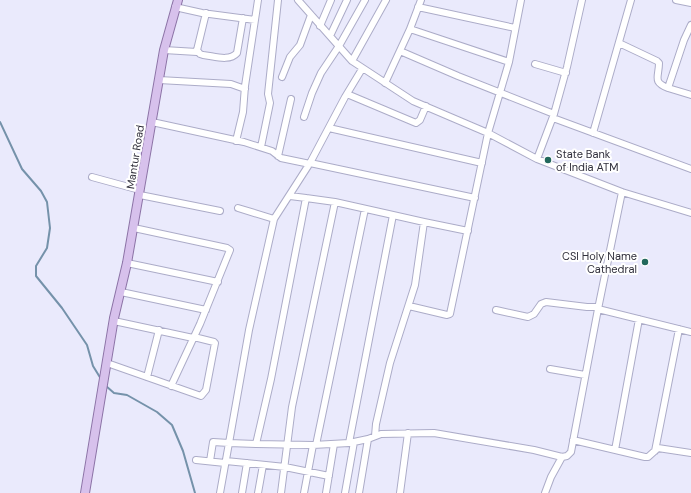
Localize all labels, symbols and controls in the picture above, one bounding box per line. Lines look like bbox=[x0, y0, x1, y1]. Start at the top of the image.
street label: Mantur Road bbox=[123, 124, 147, 190]
place label: State Bank of India ATM bbox=[556, 147, 618, 174]
marker: State Bank of India ATM bbox=[543, 155, 553, 165]
place label: CSI Holy Name Cathedral bbox=[562, 249, 637, 276]
marker: CSI Holy Name Cathedral bbox=[640, 257, 650, 267]

